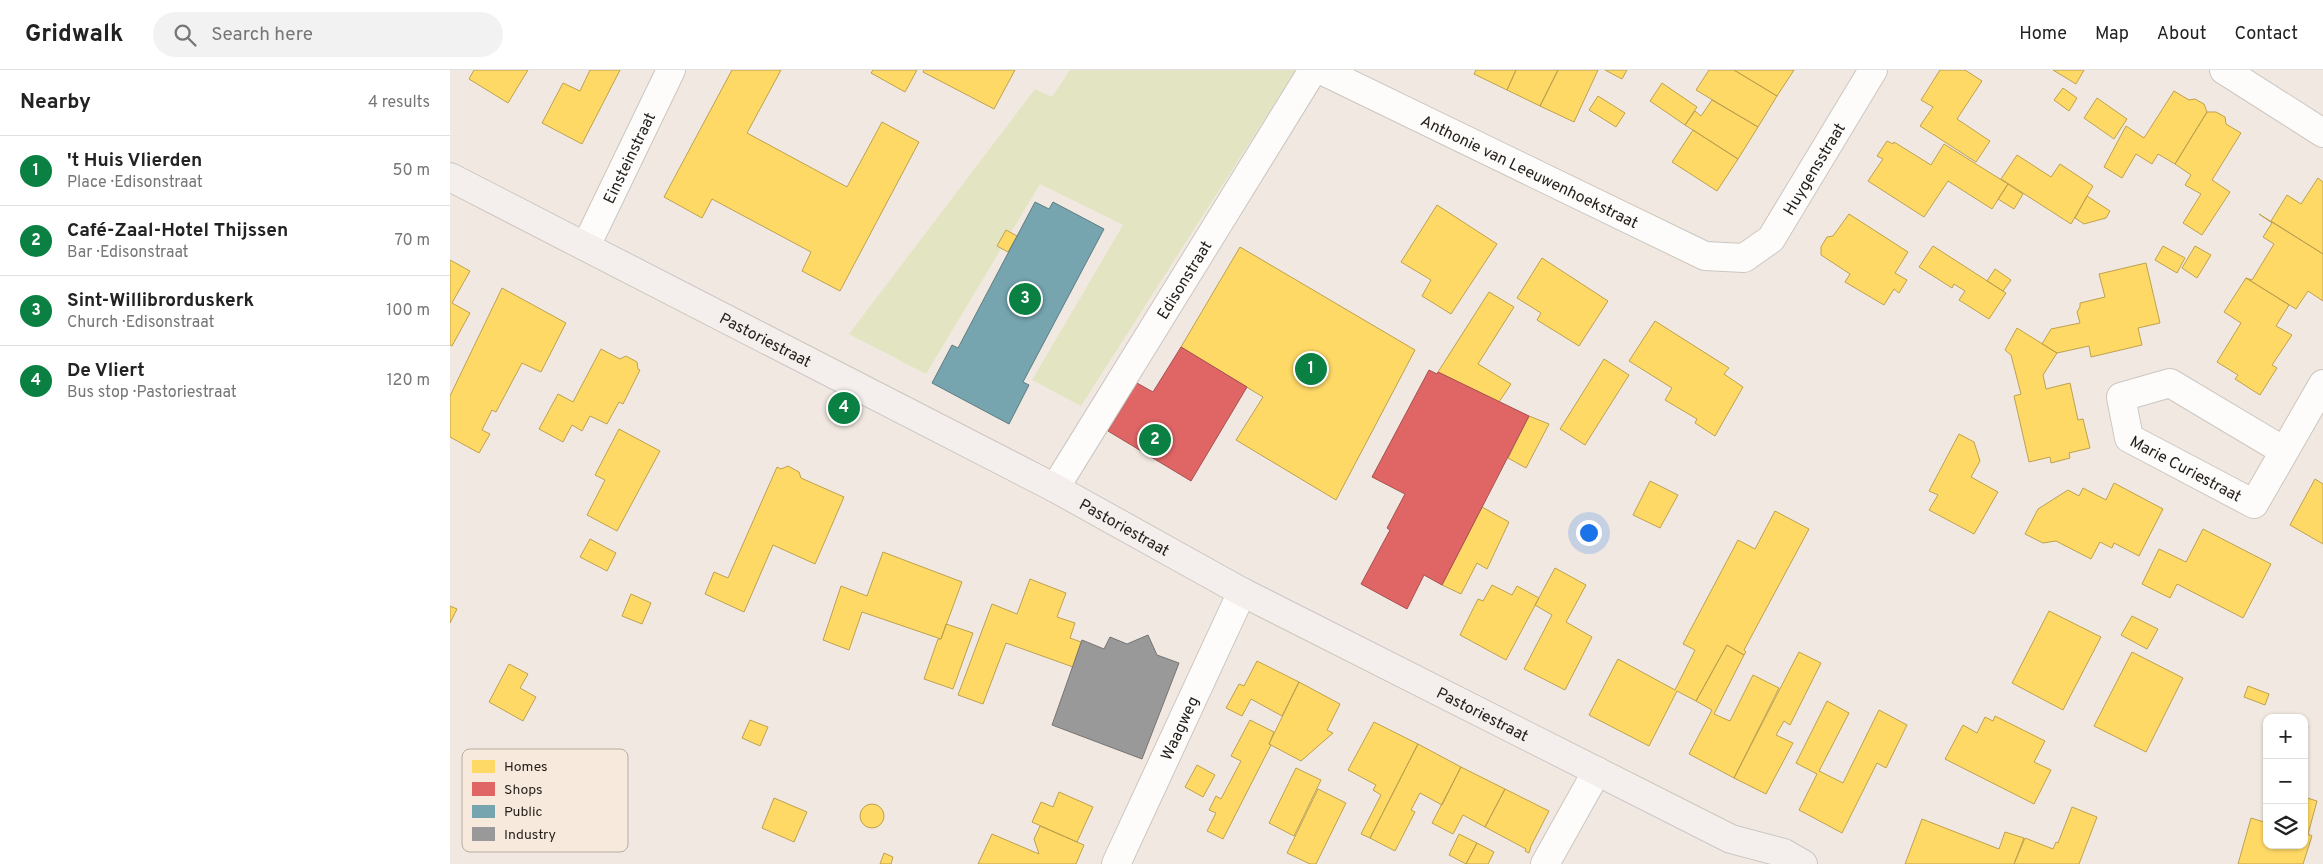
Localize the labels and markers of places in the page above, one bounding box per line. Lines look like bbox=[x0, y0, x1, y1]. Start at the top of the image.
pin: 3 bbox=[1009, 280, 1041, 318]
pin: 1 bbox=[1295, 350, 1327, 388]
pin: 4 bbox=[828, 389, 860, 427]
pin: 2 bbox=[1139, 421, 1171, 459]

